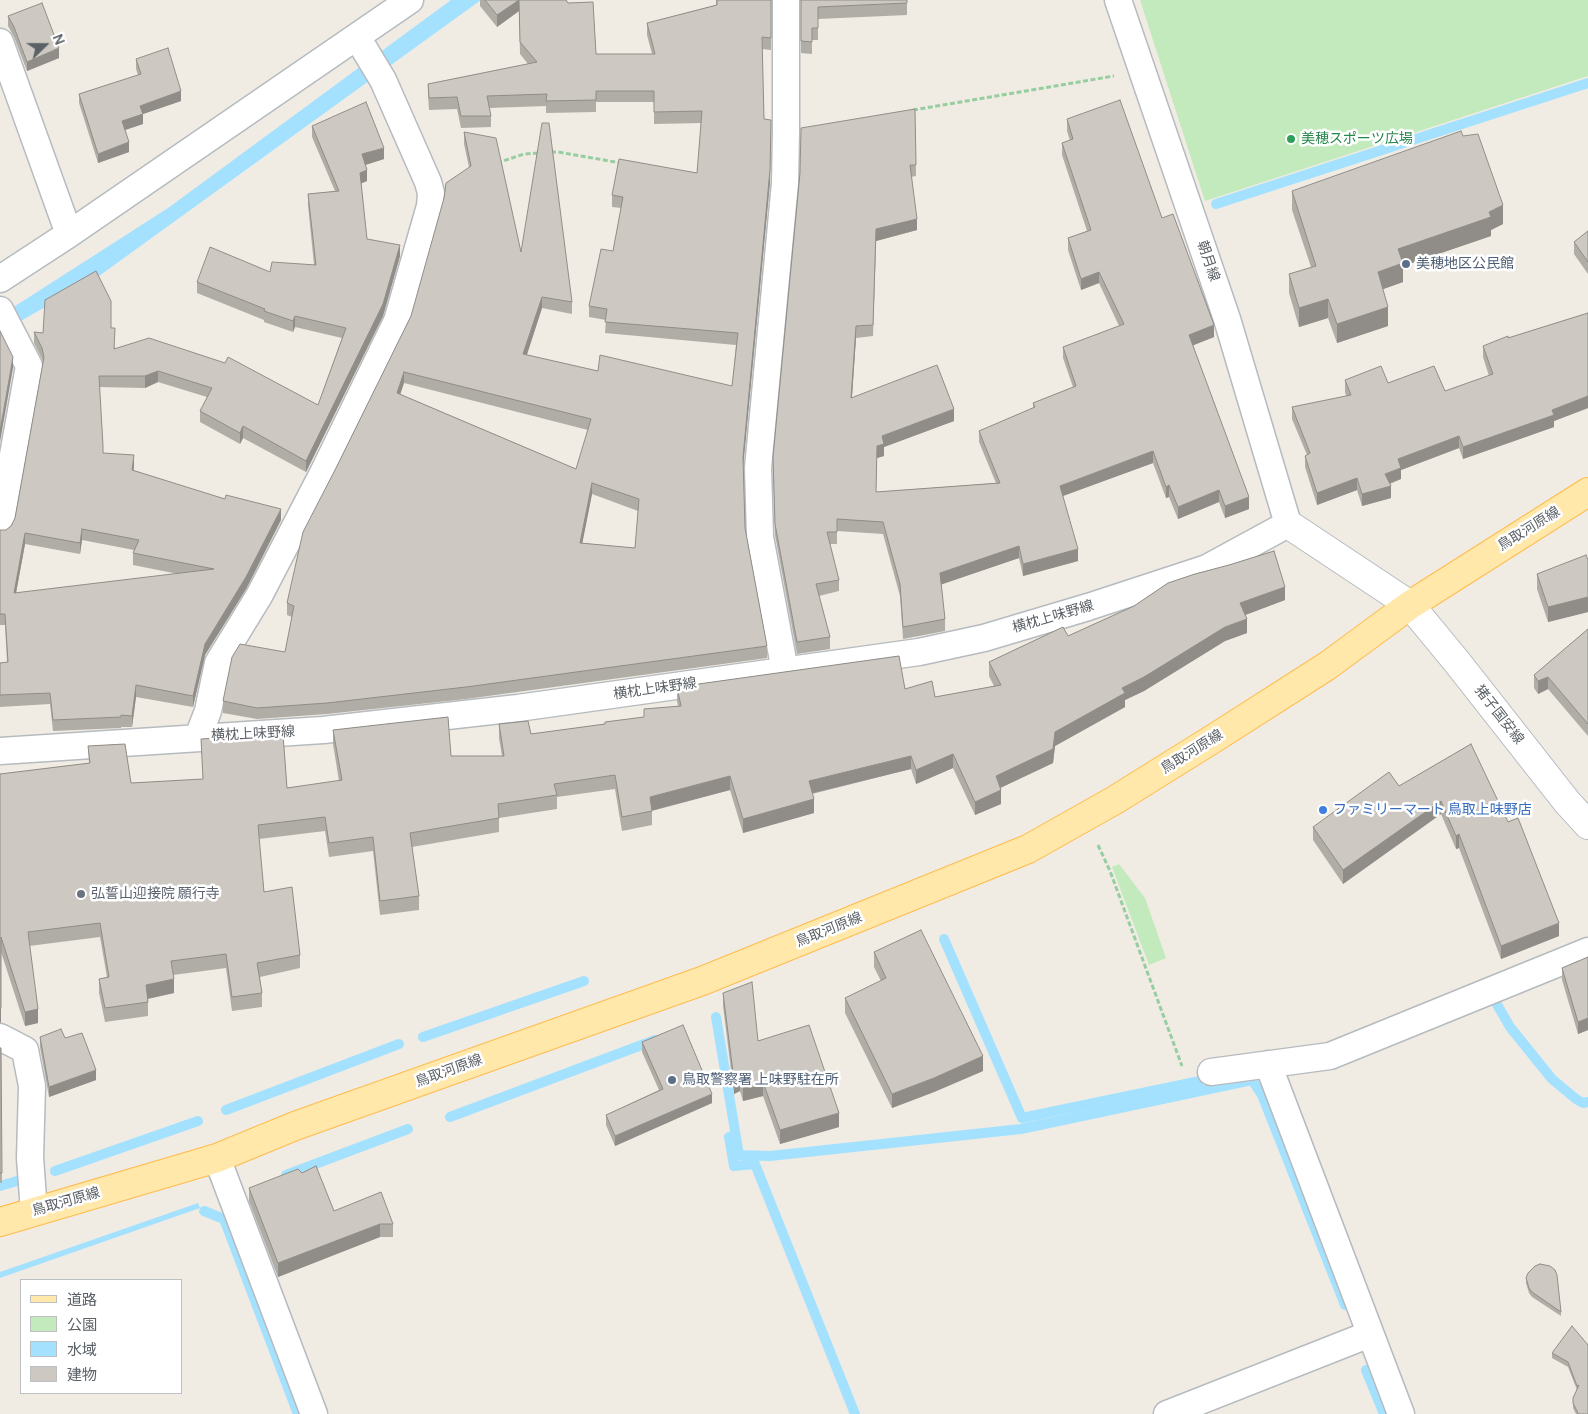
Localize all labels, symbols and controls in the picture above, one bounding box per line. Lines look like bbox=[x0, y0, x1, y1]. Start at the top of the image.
north arrow bbox=[20, 20, 70, 70]
text: N bbox=[49, 31, 70, 47]
place label: 美穂スポーツ広場 bbox=[1301, 131, 1413, 147]
marker: 美穂スポーツ広場 bbox=[1285, 133, 1297, 145]
street label: 朝月線 bbox=[1193, 238, 1223, 284]
place label: 美穂地区公民館 bbox=[1416, 256, 1514, 272]
marker: 美穂地区公民館 bbox=[1400, 258, 1412, 270]
street label: 鳥取河原線 bbox=[1495, 503, 1563, 555]
street label: 横枕上味野線 bbox=[1010, 597, 1096, 637]
street label: 横枕上味野線 bbox=[612, 675, 698, 703]
street label: 猪子国安線 bbox=[1471, 682, 1527, 748]
street label: 横枕上味野線 bbox=[211, 723, 295, 745]
street label: 鳥取河原線 bbox=[1158, 726, 1226, 778]
place label: ファミリーマート 鳥取上味野店 bbox=[1333, 802, 1532, 818]
marker: ファミリーマート 鳥取上味野店 bbox=[1317, 804, 1329, 816]
place label: 弘誓山迎接院 願行寺 bbox=[91, 886, 220, 902]
marker: 弘誓山迎接院 願行寺 bbox=[75, 888, 87, 900]
street label: 鳥取河原線 bbox=[793, 909, 865, 951]
street label: 鳥取河原線 bbox=[413, 1051, 485, 1091]
place label: 鳥取警察署 上味野駐在所 bbox=[682, 1072, 839, 1088]
marker: 鳥取警察署 上味野駐在所 bbox=[666, 1074, 678, 1086]
street label: 鳥取河原線 bbox=[30, 1184, 102, 1220]
legend bbox=[20, 1279, 182, 1394]
text: 道路 bbox=[67, 1289, 97, 1310]
text: 公園 bbox=[67, 1314, 97, 1335]
text: 水域 bbox=[67, 1339, 97, 1360]
text: 建物 bbox=[67, 1364, 97, 1385]

